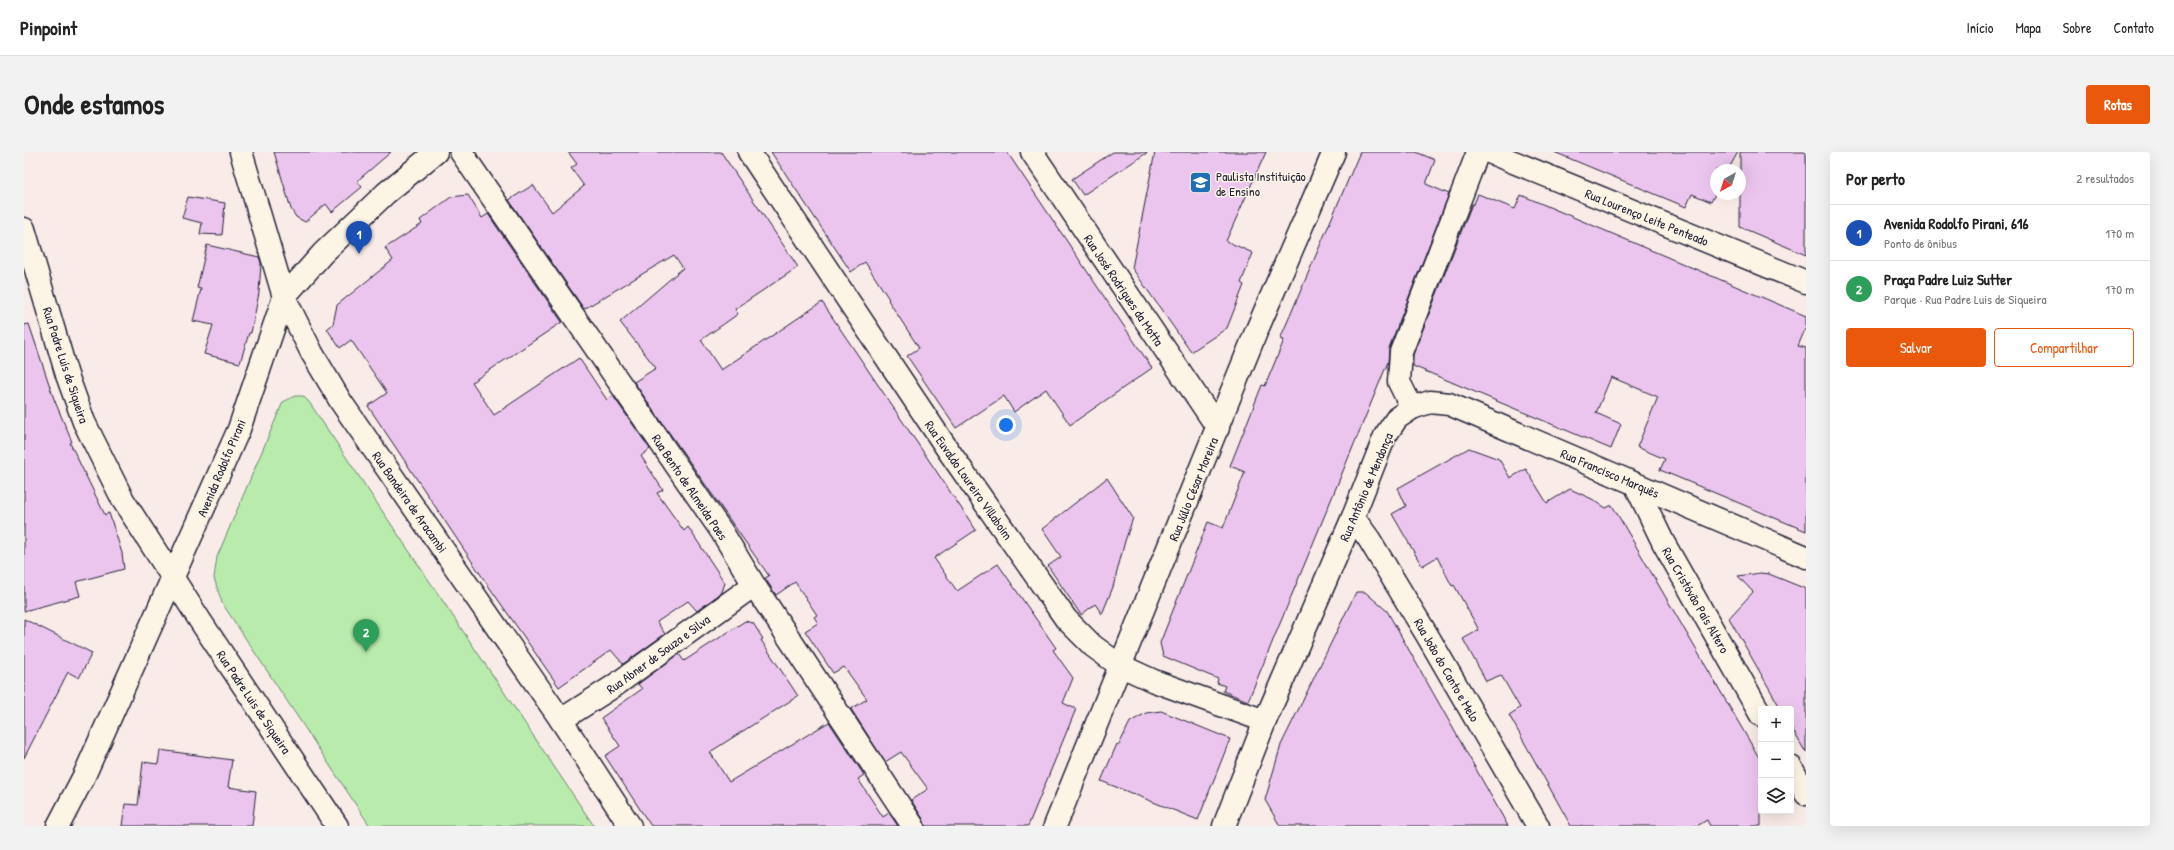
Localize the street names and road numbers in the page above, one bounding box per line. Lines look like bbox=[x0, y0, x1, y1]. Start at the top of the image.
street label: Rua Lourenço Leite Penteado bbox=[1583, 184, 1711, 250]
street label: Rua José Rodrigues da Motta bbox=[1080, 231, 1168, 349]
street label: Rua Padre Luís de Siqueira bbox=[39, 305, 93, 425]
street label: Avenida Rodolfo Pirani bbox=[192, 416, 250, 520]
street label: Rua Euvaldo Loureiro Villaboim bbox=[921, 417, 1017, 543]
street label: Rua Bento de Almeida Paes bbox=[648, 430, 732, 544]
street label: Rua Antônio de Mendonça bbox=[1335, 430, 1397, 544]
street label: Rua Júlio César Moreira bbox=[1164, 434, 1222, 544]
street label: Rua Francisco Marquês bbox=[1558, 444, 1662, 502]
street label: Rua Bandeira de Aracambi bbox=[368, 448, 452, 556]
street label: Rua Cristóvão País Altero bbox=[1658, 544, 1734, 656]
street label: Rua Abner de Souza e Silva bbox=[603, 610, 713, 698]
street label: Rua João do Canto e Melo bbox=[1410, 615, 1484, 725]
street label: Rua Padre Luis de Siqueira bbox=[213, 647, 295, 757]

